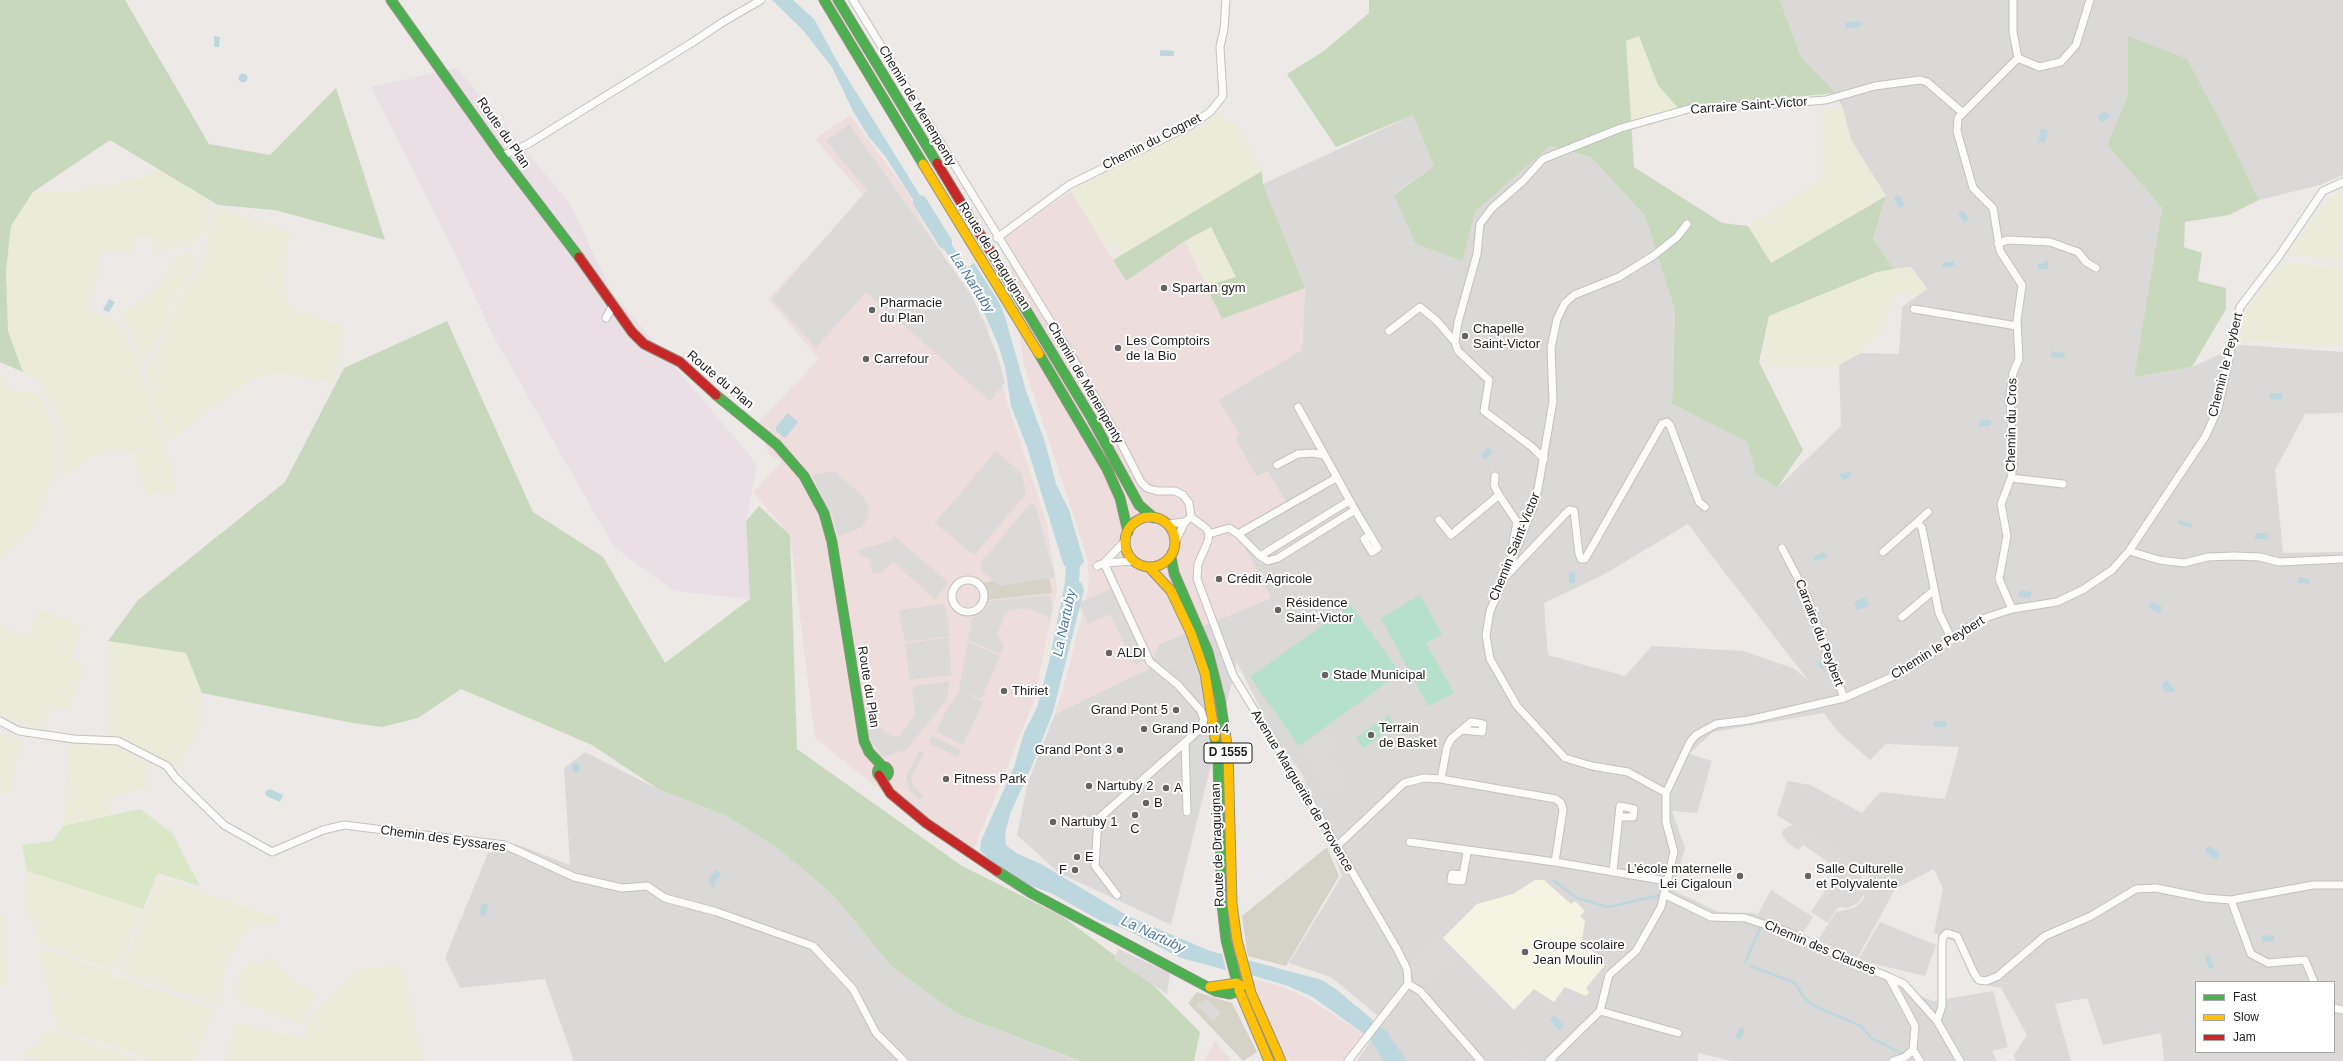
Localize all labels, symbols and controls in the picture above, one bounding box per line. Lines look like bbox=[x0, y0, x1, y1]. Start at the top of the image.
street label: Chemin de Menenpenty bbox=[875, 43, 959, 169]
street label: Carraire Saint-Victor bbox=[1690, 94, 1808, 118]
street label: Route du Plan bbox=[473, 95, 533, 171]
street label: Chemin du Cognet bbox=[1100, 110, 1204, 174]
street label: Route de Draguignan bbox=[955, 199, 1033, 313]
water label: La Nartuby bbox=[946, 250, 998, 316]
place label: Spartan gym bbox=[1172, 280, 1246, 296]
marker: Spartan gym bbox=[1159, 283, 1169, 293]
place label: Pharmacie du Plan bbox=[880, 295, 942, 326]
marker: Pharmacie du Plan bbox=[867, 305, 877, 315]
street label: Chemin le Peybert bbox=[2205, 311, 2247, 419]
street label: Chemin de Menenpenty bbox=[1044, 319, 1126, 447]
place label: Chapelle Saint-Victor bbox=[1473, 321, 1540, 352]
marker: Chapelle Saint-Victor bbox=[1460, 331, 1470, 341]
place label: Les Comptoirs de la Bio bbox=[1126, 333, 1210, 364]
marker: Les Comptoirs de la Bio bbox=[1113, 343, 1123, 353]
street label: Route du Plan bbox=[683, 348, 757, 412]
place label: Carrefour bbox=[874, 351, 929, 367]
marker: Carrefour bbox=[861, 354, 871, 364]
street label: Chemin du Cros bbox=[2003, 378, 2021, 472]
street label: Chemin Saint-Victor bbox=[1486, 491, 1544, 603]
place label: Crédit Agricole bbox=[1227, 571, 1312, 587]
marker: Crédit Agricole bbox=[1214, 574, 1224, 584]
street label: Carraire du Peybert bbox=[1791, 577, 1847, 689]
water label: La Nartuby bbox=[1050, 588, 1080, 658]
place label: Résidence Saint-Victor bbox=[1286, 595, 1353, 626]
marker: Résidence Saint-Victor bbox=[1273, 605, 1283, 615]
street label: Chemin le Peybert bbox=[1889, 613, 1987, 683]
street label: Route du Plan bbox=[854, 645, 882, 729]
place label: ALDI bbox=[1117, 645, 1146, 661]
marker: ALDI bbox=[1104, 648, 1114, 658]
place label: Stade Municipal bbox=[1333, 667, 1425, 683]
marker: Stade Municipal bbox=[1320, 670, 1330, 680]
place label: Thiriet bbox=[1012, 683, 1048, 699]
marker: Thiriet bbox=[999, 686, 1009, 696]
place label: Grand Pont 5 bbox=[1091, 702, 1168, 718]
marker: Grand Pont 5 bbox=[1171, 705, 1181, 715]
street label: Avenue Marguerite de Provence bbox=[1247, 707, 1357, 875]
place label: Terrain de Basket bbox=[1379, 720, 1437, 751]
place label: Grand Pont 4 bbox=[1152, 721, 1229, 737]
marker: Grand Pont 4 bbox=[1139, 724, 1149, 734]
marker: Terrain de Basket bbox=[1366, 730, 1376, 740]
place label: Grand Pont 3 bbox=[1035, 742, 1112, 758]
road number: D 1555 bbox=[1204, 743, 1252, 763]
marker: Grand Pont 3 bbox=[1115, 745, 1125, 755]
place label: Fitness Park bbox=[954, 771, 1026, 787]
marker: Fitness Park bbox=[941, 774, 951, 784]
place label: Nartuby 2 bbox=[1097, 778, 1153, 794]
place label: A bbox=[1174, 780, 1183, 796]
marker: Nartuby 2 bbox=[1084, 781, 1094, 791]
marker: A bbox=[1161, 783, 1171, 793]
street label: Route de Draguignan bbox=[1208, 783, 1228, 907]
place label: B bbox=[1154, 795, 1163, 811]
marker: B bbox=[1141, 798, 1151, 808]
marker: C bbox=[1130, 810, 1140, 820]
place label: Nartuby 1 bbox=[1061, 814, 1117, 830]
marker: Nartuby 1 bbox=[1048, 817, 1058, 827]
place label: C bbox=[1130, 821, 1140, 837]
street label: Chemin des Eyssares bbox=[379, 822, 507, 856]
place label: E bbox=[1085, 849, 1094, 865]
marker: E bbox=[1072, 852, 1082, 862]
place label: L’école maternelle Lei Cigaloun bbox=[1627, 861, 1732, 892]
place label: Salle Culturelle et Polyvalente bbox=[1816, 861, 1903, 892]
place label: F bbox=[1059, 862, 1067, 878]
marker: F bbox=[1070, 865, 1080, 875]
marker: L’école maternelle Lei Cigaloun bbox=[1735, 871, 1745, 881]
marker: Salle Culturelle et Polyvalente bbox=[1803, 871, 1813, 881]
water label: La Nartuby bbox=[1118, 913, 1188, 957]
street label: Chemin des Clauses bbox=[1762, 917, 1878, 979]
place label: Groupe scolaire Jean Moulin bbox=[1533, 937, 1625, 968]
marker: Groupe scolaire Jean Moulin bbox=[1520, 947, 1530, 957]
legend bbox=[2195, 981, 2335, 1053]
text: Fast bbox=[2233, 990, 2256, 1004]
text: Slow bbox=[2233, 1010, 2259, 1024]
text: Jam bbox=[2233, 1030, 2256, 1044]

